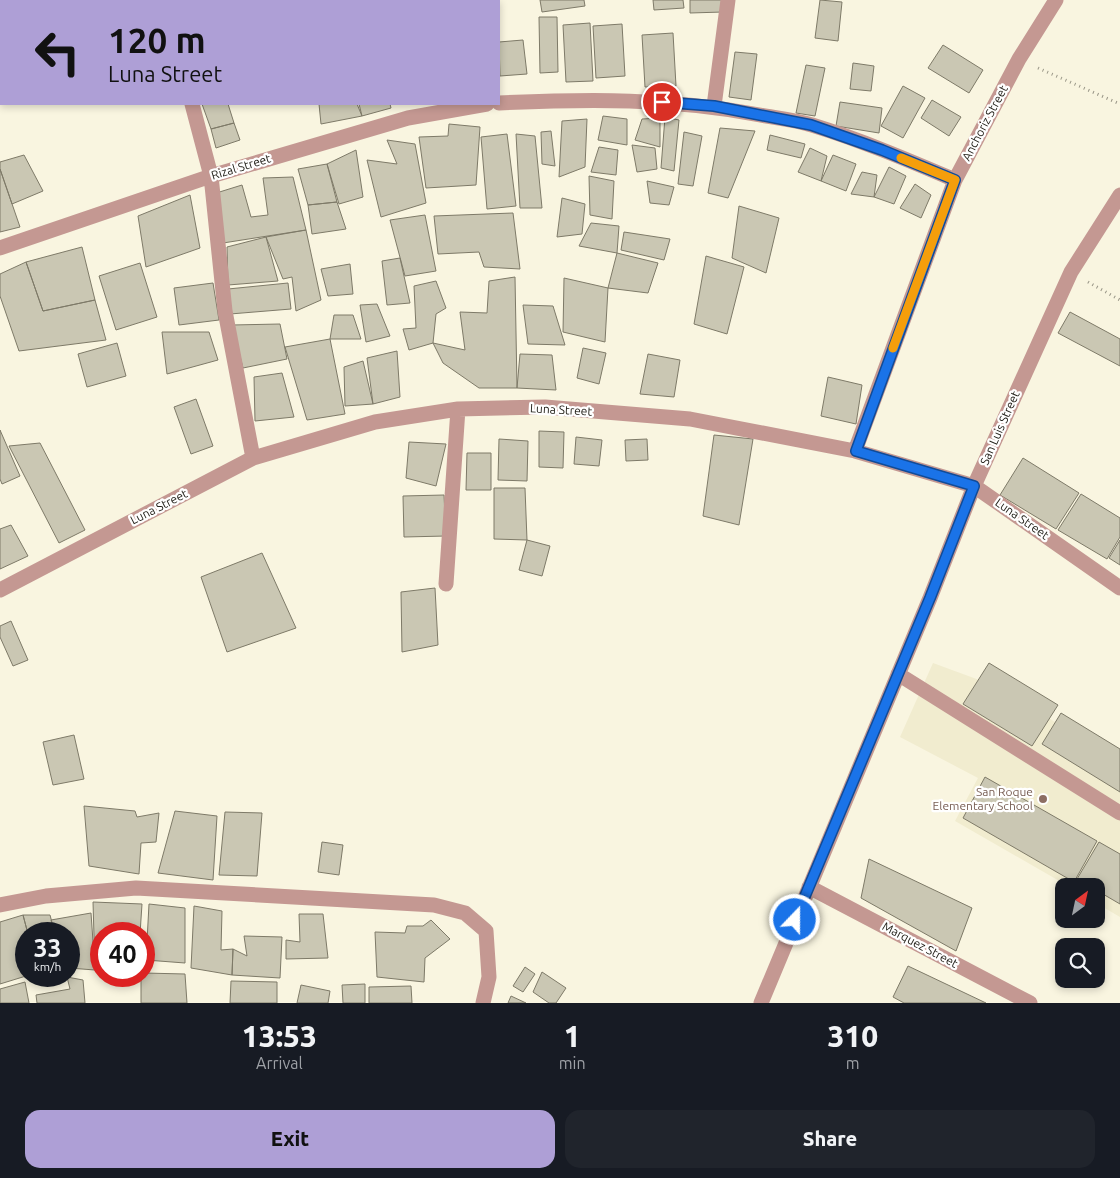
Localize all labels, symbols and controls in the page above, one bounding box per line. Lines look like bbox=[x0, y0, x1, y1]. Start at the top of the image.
icon: left bbox=[25, 20, 90, 85]
text: 120 m bbox=[108, 20, 206, 60]
text: Luna Street bbox=[108, 61, 222, 86]
pin bbox=[641, 81, 683, 123]
street label: Anchoriz Street bbox=[959, 83, 1010, 163]
icon: arrive bbox=[648, 88, 676, 116]
street label: Rizal Street bbox=[210, 151, 272, 182]
street label: San Luis Street bbox=[977, 389, 1022, 467]
street label: Luna Street bbox=[530, 401, 593, 418]
street label: Luna Street bbox=[128, 487, 190, 526]
street label: Luna Street bbox=[993, 495, 1052, 542]
place label: San Roque Elementary School bbox=[933, 785, 1033, 812]
marker: San Roque Elementary School bbox=[1037, 793, 1049, 805]
north arrow bbox=[1055, 878, 1105, 928]
map controls bbox=[1055, 878, 1105, 988]
position arrow bbox=[768, 893, 820, 945]
street label: Marquez Street bbox=[880, 919, 960, 970]
speed limit sign: 40 bbox=[90, 922, 155, 987]
text: 33 bbox=[33, 934, 62, 962]
button: search bbox=[1055, 938, 1105, 988]
text: km/h bbox=[34, 960, 61, 973]
text: 13:53 bbox=[242, 1019, 317, 1053]
text: 1 bbox=[564, 1019, 581, 1053]
text: 310 bbox=[827, 1019, 878, 1053]
text: Arrival bbox=[256, 1054, 303, 1072]
text: min bbox=[559, 1054, 586, 1072]
text: m bbox=[846, 1054, 860, 1072]
button: Exit bbox=[25, 1110, 555, 1168]
button: Share bbox=[565, 1110, 1095, 1168]

